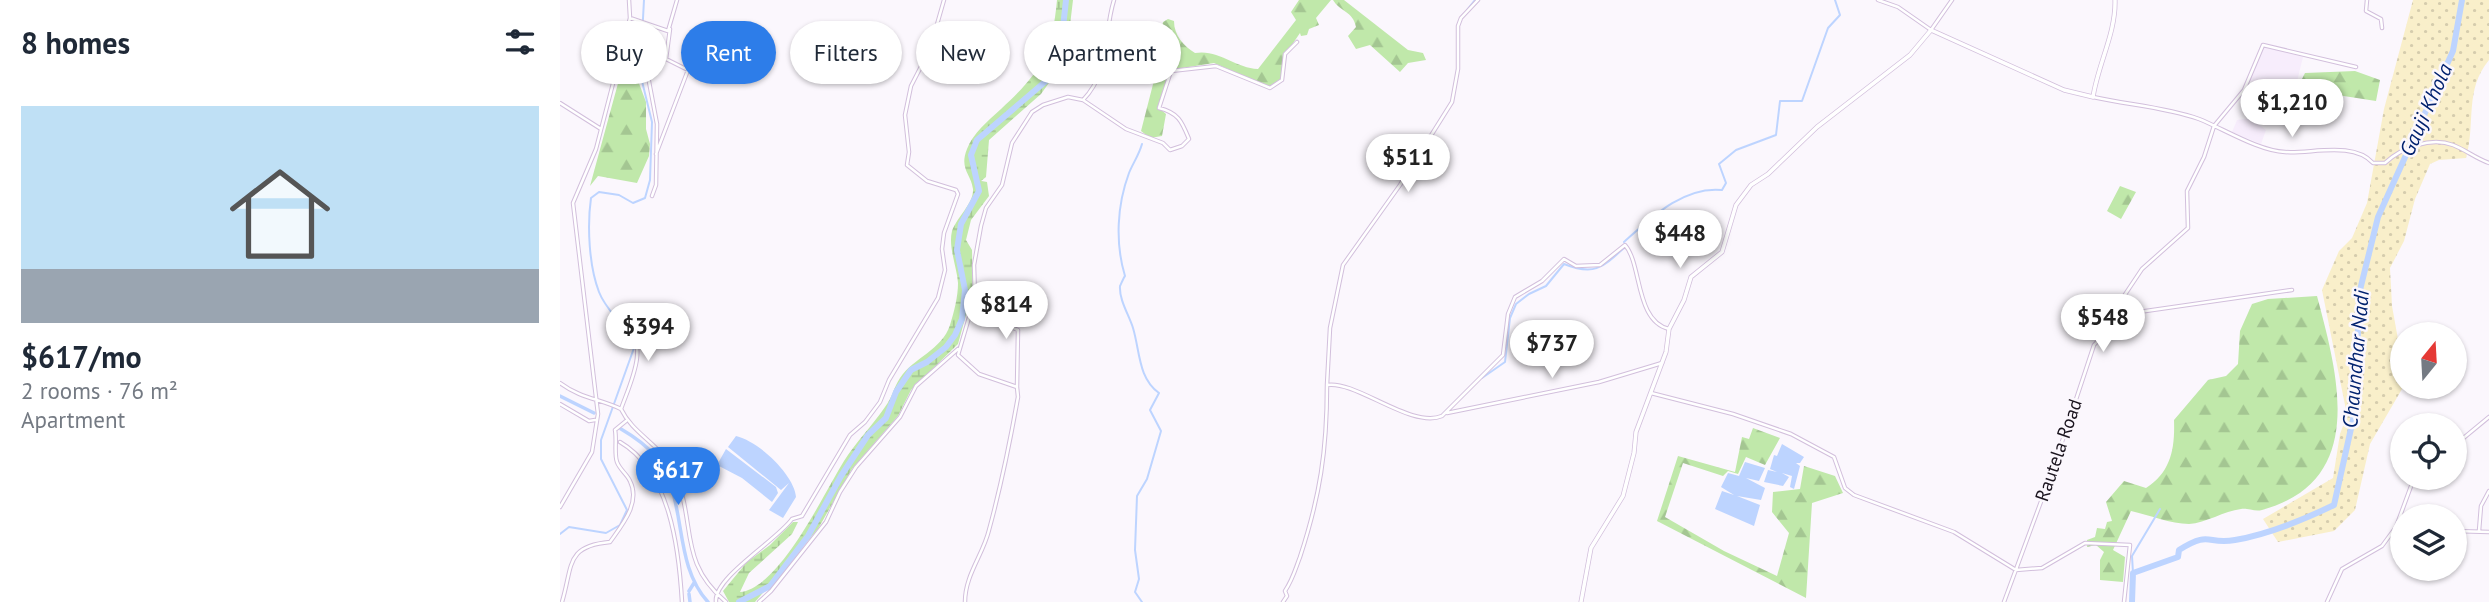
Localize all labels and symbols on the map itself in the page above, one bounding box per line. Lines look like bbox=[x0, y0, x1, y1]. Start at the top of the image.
water label: Gauji Khola bbox=[2393, 58, 2458, 161]
pin: $1,210 bbox=[2235, 80, 2349, 139]
pin: $511 bbox=[1367, 134, 1449, 194]
pin: $448 bbox=[1639, 210, 1721, 270]
pin: $814 bbox=[965, 282, 1047, 341]
water label: Chaundhar Nadi bbox=[2336, 288, 2375, 429]
pin: $548 bbox=[2062, 294, 2144, 354]
pin: $394 bbox=[607, 304, 689, 363]
pin: $737 bbox=[1511, 320, 1593, 380]
north arrow bbox=[2390, 322, 2468, 399]
street label: Rautela Road bbox=[2029, 396, 2087, 504]
pin: $617 bbox=[637, 448, 719, 507]

